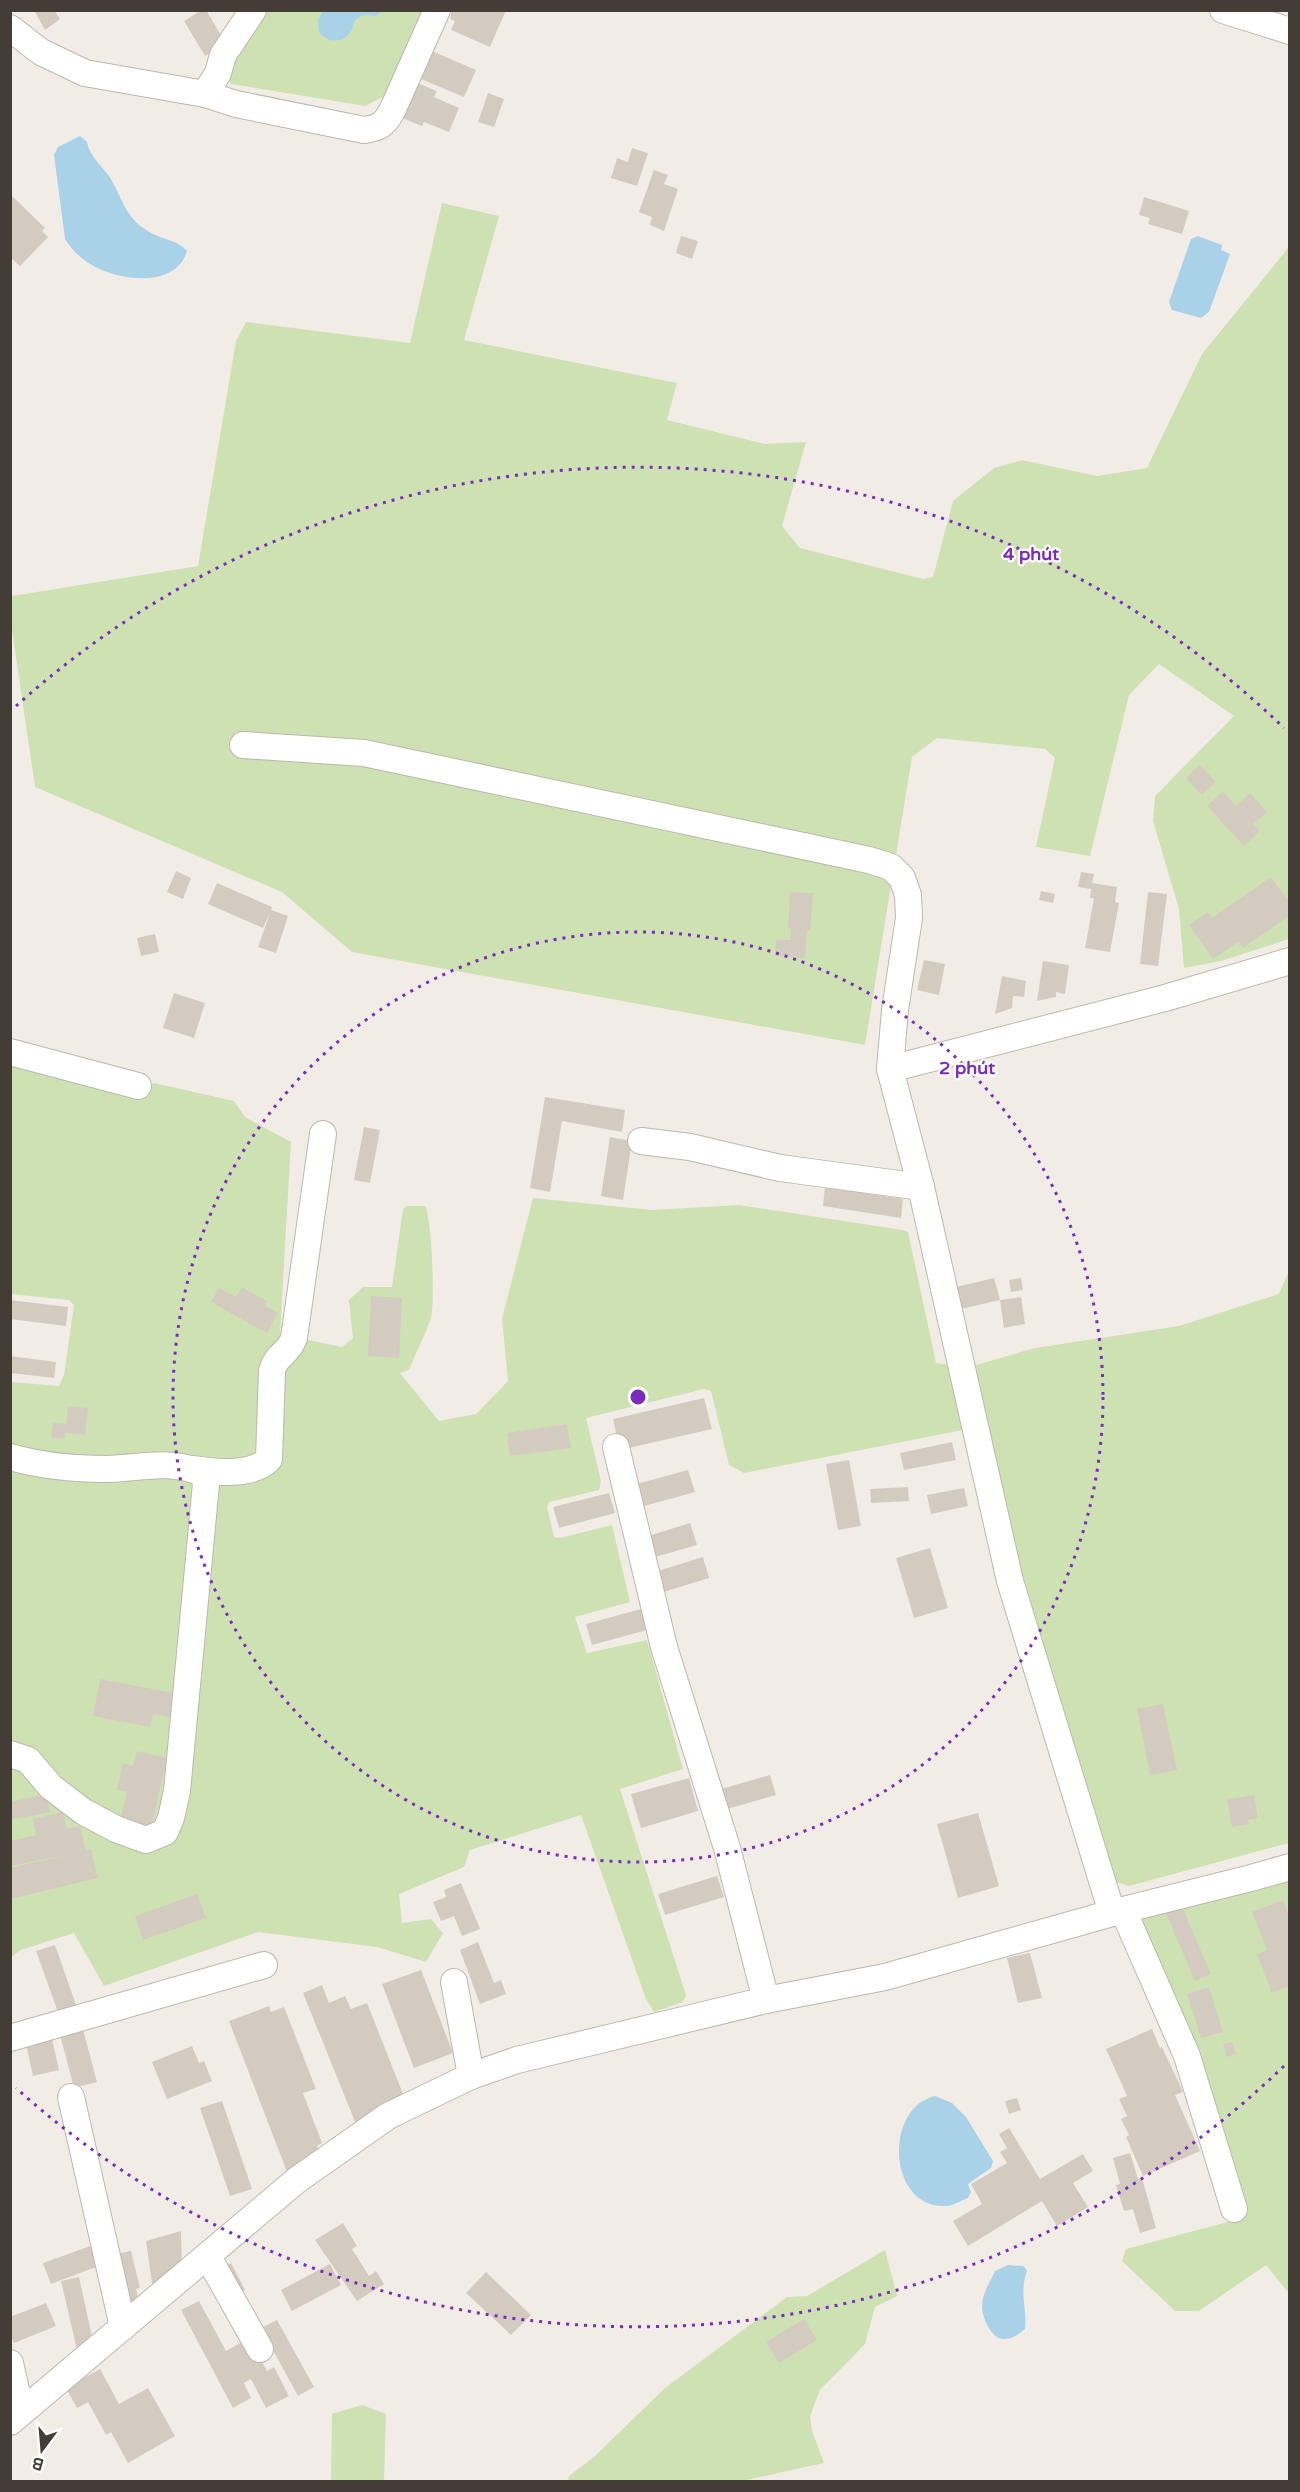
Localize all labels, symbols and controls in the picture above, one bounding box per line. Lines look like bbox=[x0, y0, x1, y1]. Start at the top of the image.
text: 4 phút bbox=[1003, 543, 1059, 565]
text: 2 phút bbox=[939, 1057, 995, 1079]
centre of rings bbox=[628, 1387, 648, 1407]
north arrow bbox=[12, 2420, 72, 2480]
text: B bbox=[30, 2452, 46, 2475]

